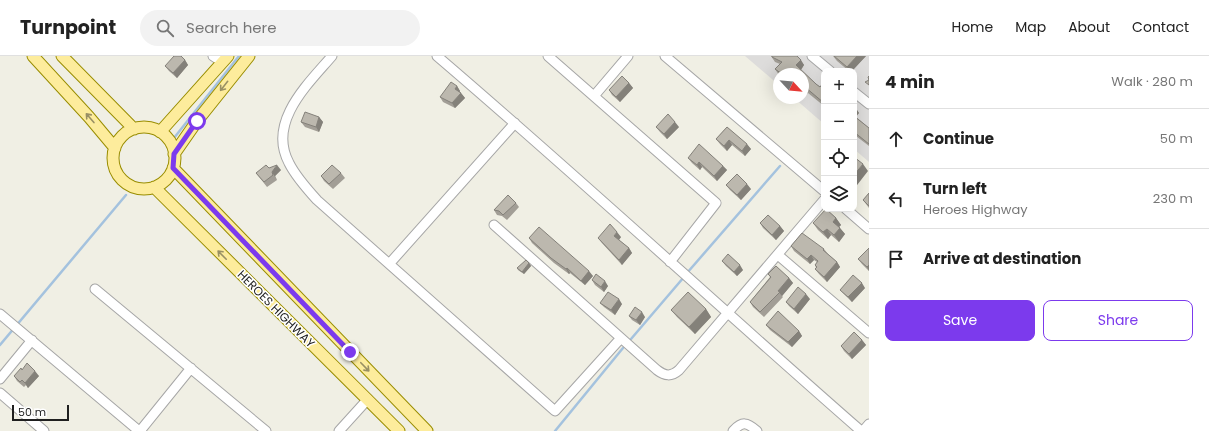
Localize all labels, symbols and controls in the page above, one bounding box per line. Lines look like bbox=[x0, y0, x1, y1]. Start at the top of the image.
search box bbox=[140, 10, 420, 46]
text: Turnpoint bbox=[20, 14, 116, 41]
icon: search bbox=[154, 17, 176, 39]
text: Search here bbox=[186, 17, 276, 38]
text: Home bbox=[951, 17, 993, 37]
text: Map bbox=[1015, 17, 1046, 37]
text: About bbox=[1068, 17, 1110, 37]
text: Contact bbox=[1132, 17, 1189, 37]
north arrow bbox=[773, 68, 809, 104]
map controls bbox=[821, 68, 857, 212]
button: + bbox=[821, 68, 857, 104]
text: 4 min bbox=[885, 70, 935, 94]
text: Walk · 280 m bbox=[1111, 72, 1193, 91]
one-way arrow bbox=[220, 80, 228, 91]
button: − bbox=[821, 104, 857, 140]
one-way arrow bbox=[85, 112, 94, 123]
route start bbox=[188, 112, 206, 130]
icon: ahead bbox=[885, 128, 907, 150]
text: Continue bbox=[923, 128, 994, 149]
text: 50 m bbox=[1160, 129, 1193, 148]
button: locate bbox=[821, 140, 857, 176]
button: layers bbox=[821, 176, 857, 212]
text: Turn left bbox=[923, 178, 987, 199]
icon: left bbox=[885, 188, 907, 210]
text: 230 m bbox=[1153, 189, 1193, 208]
text: Heroes Highway bbox=[923, 200, 1028, 219]
icon: arrive bbox=[885, 248, 907, 270]
text: Arrive at destination bbox=[923, 248, 1081, 269]
one-way arrow bbox=[217, 250, 227, 260]
street label: HEROES HIGHWAY bbox=[234, 266, 319, 351]
button: Save bbox=[885, 300, 1035, 341]
button: Share bbox=[1043, 300, 1193, 341]
route end bbox=[341, 343, 359, 361]
one-way arrow bbox=[360, 362, 370, 372]
scale bar bbox=[12, 403, 69, 422]
text: 50 m bbox=[18, 404, 46, 420]

